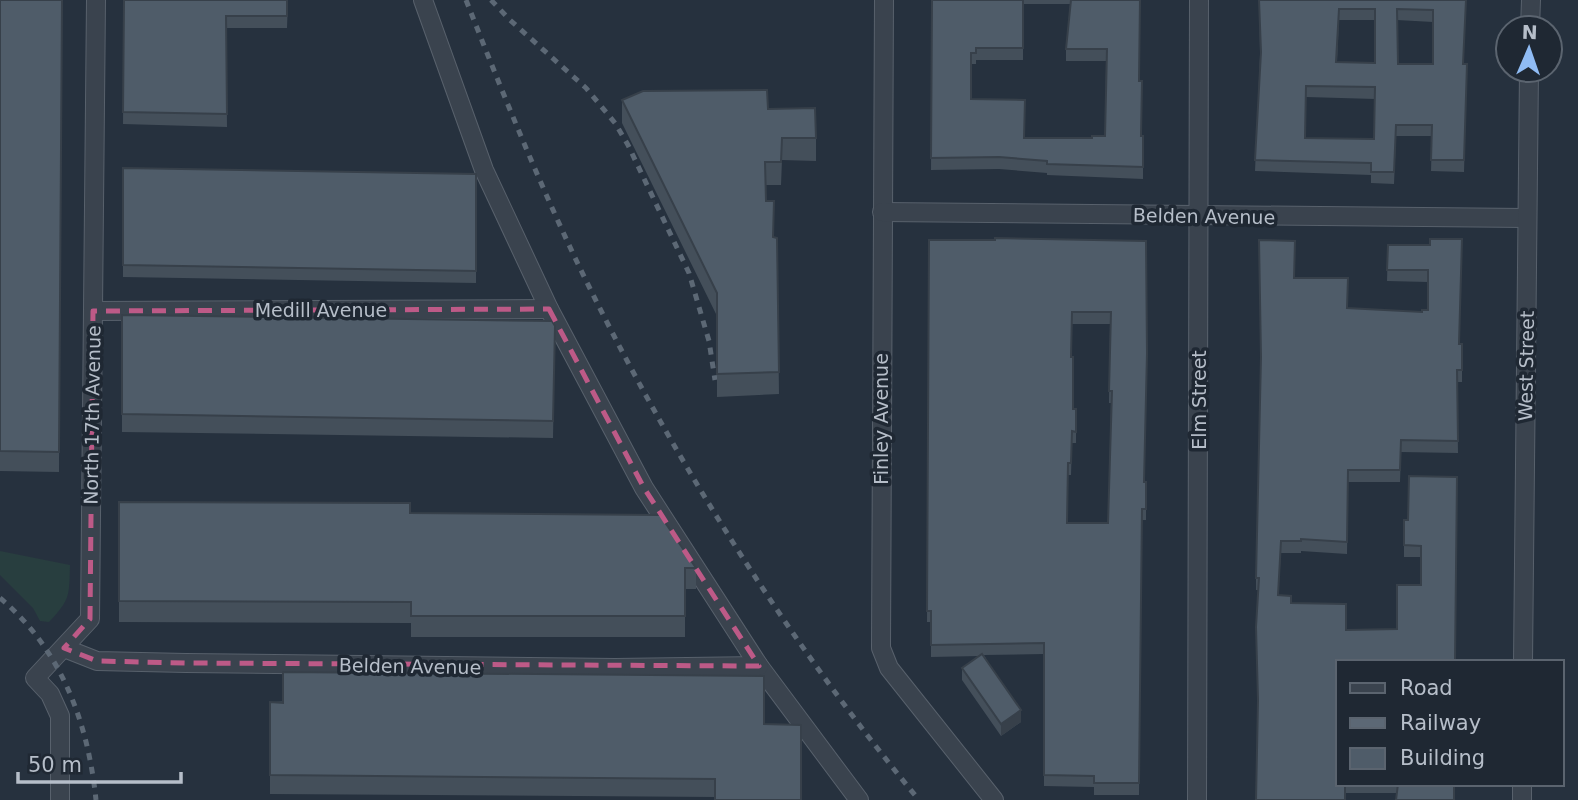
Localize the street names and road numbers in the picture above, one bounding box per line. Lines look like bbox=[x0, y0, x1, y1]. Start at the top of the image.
street label: Belden Avenue bbox=[1133, 204, 1275, 228]
street label: Medill Avenue bbox=[255, 299, 387, 321]
street label: West Street bbox=[1514, 311, 1538, 421]
street label: North 17th Avenue bbox=[79, 325, 105, 505]
street label: Elm Street bbox=[1188, 350, 1210, 450]
street label: Finley Avenue bbox=[870, 353, 892, 485]
street label: Belden Avenue bbox=[339, 654, 481, 678]

